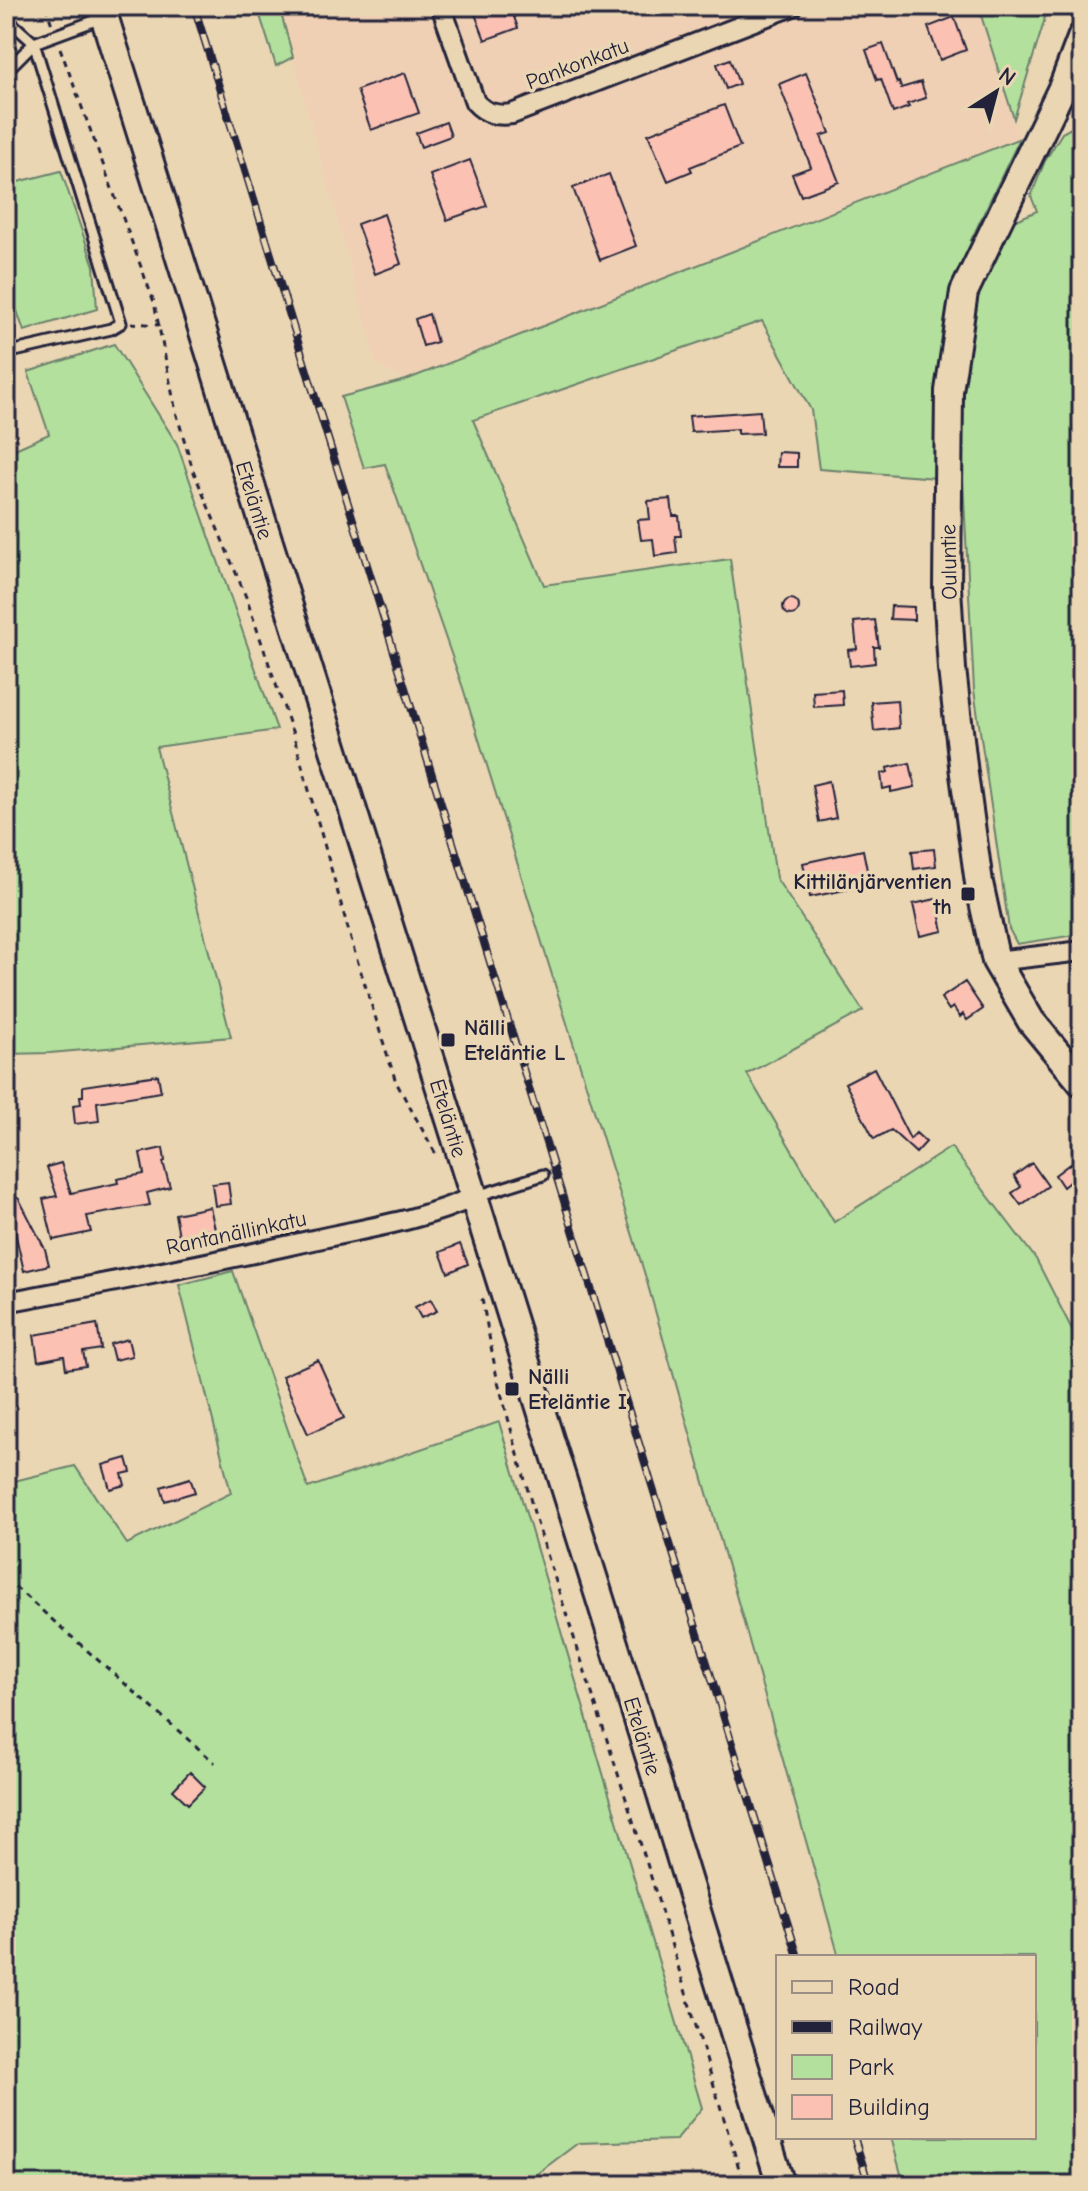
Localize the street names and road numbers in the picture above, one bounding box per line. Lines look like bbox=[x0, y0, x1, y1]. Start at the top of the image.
street label: Pankonkatu bbox=[522, 32, 632, 95]
street label: Eteläntie bbox=[230, 458, 278, 543]
street label: Ouluntie bbox=[935, 524, 963, 600]
street label: Eteläntie bbox=[424, 1076, 472, 1161]
street label: Rantanällinkatu bbox=[164, 1205, 309, 1261]
street label: Eteläntie bbox=[618, 1694, 666, 1779]

